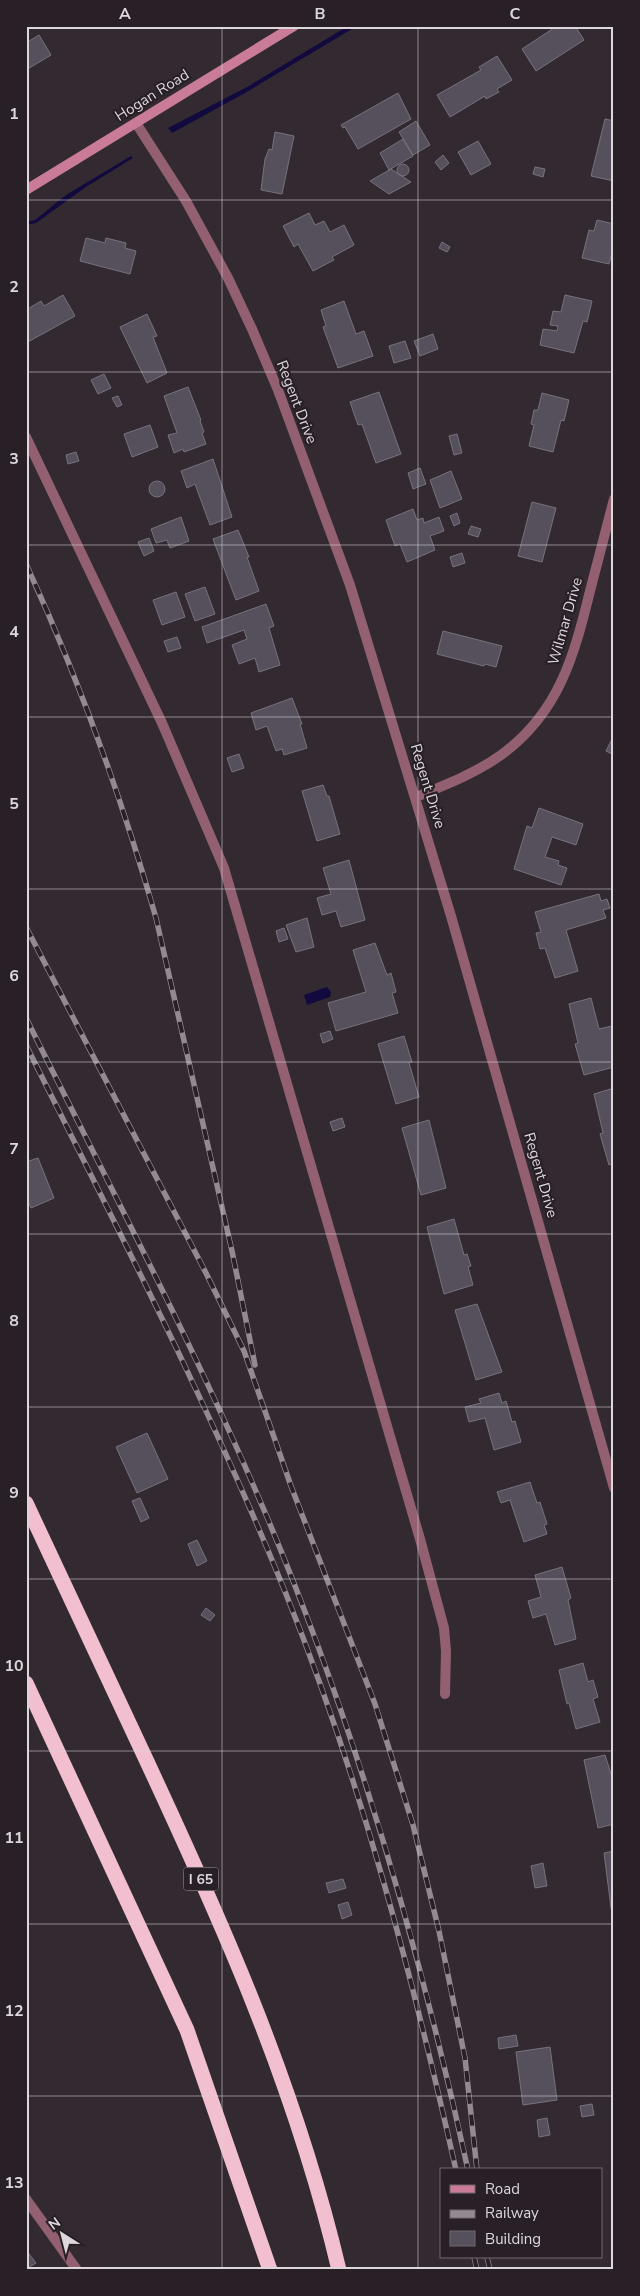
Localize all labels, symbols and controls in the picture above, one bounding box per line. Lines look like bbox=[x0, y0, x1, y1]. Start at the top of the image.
text: A bbox=[119, 3, 131, 25]
text: B bbox=[314, 3, 326, 25]
text: C bbox=[510, 3, 521, 25]
street label: Hogan Road bbox=[111, 64, 193, 126]
text: 1 bbox=[9, 103, 19, 125]
text: 2 bbox=[9, 276, 19, 298]
street label: Regent Drive bbox=[272, 357, 322, 447]
text: 3 bbox=[9, 448, 19, 470]
street label: Wilmar Drive bbox=[543, 575, 587, 667]
text: 4 bbox=[9, 621, 19, 643]
street label: Regent Drive bbox=[406, 741, 450, 831]
text: 5 bbox=[9, 793, 19, 815]
text: 6 bbox=[9, 965, 19, 987]
street label: Regent Drive bbox=[519, 1130, 563, 1220]
text: 7 bbox=[9, 1138, 19, 1160]
text: 8 bbox=[9, 1310, 19, 1332]
text: 9 bbox=[9, 1482, 19, 1504]
text: 10 bbox=[4, 1655, 24, 1677]
text: 11 bbox=[4, 1827, 24, 1849]
road number: I 65 bbox=[184, 1868, 218, 1890]
text: 12 bbox=[4, 2000, 24, 2022]
legend bbox=[440, 2168, 602, 2258]
text: 13 bbox=[4, 2172, 24, 2194]
text: Road bbox=[485, 2179, 520, 2199]
text: Railway bbox=[485, 2203, 539, 2223]
north arrow bbox=[38, 2208, 88, 2258]
text: N bbox=[45, 2213, 64, 2235]
text: Building bbox=[485, 2229, 541, 2249]

